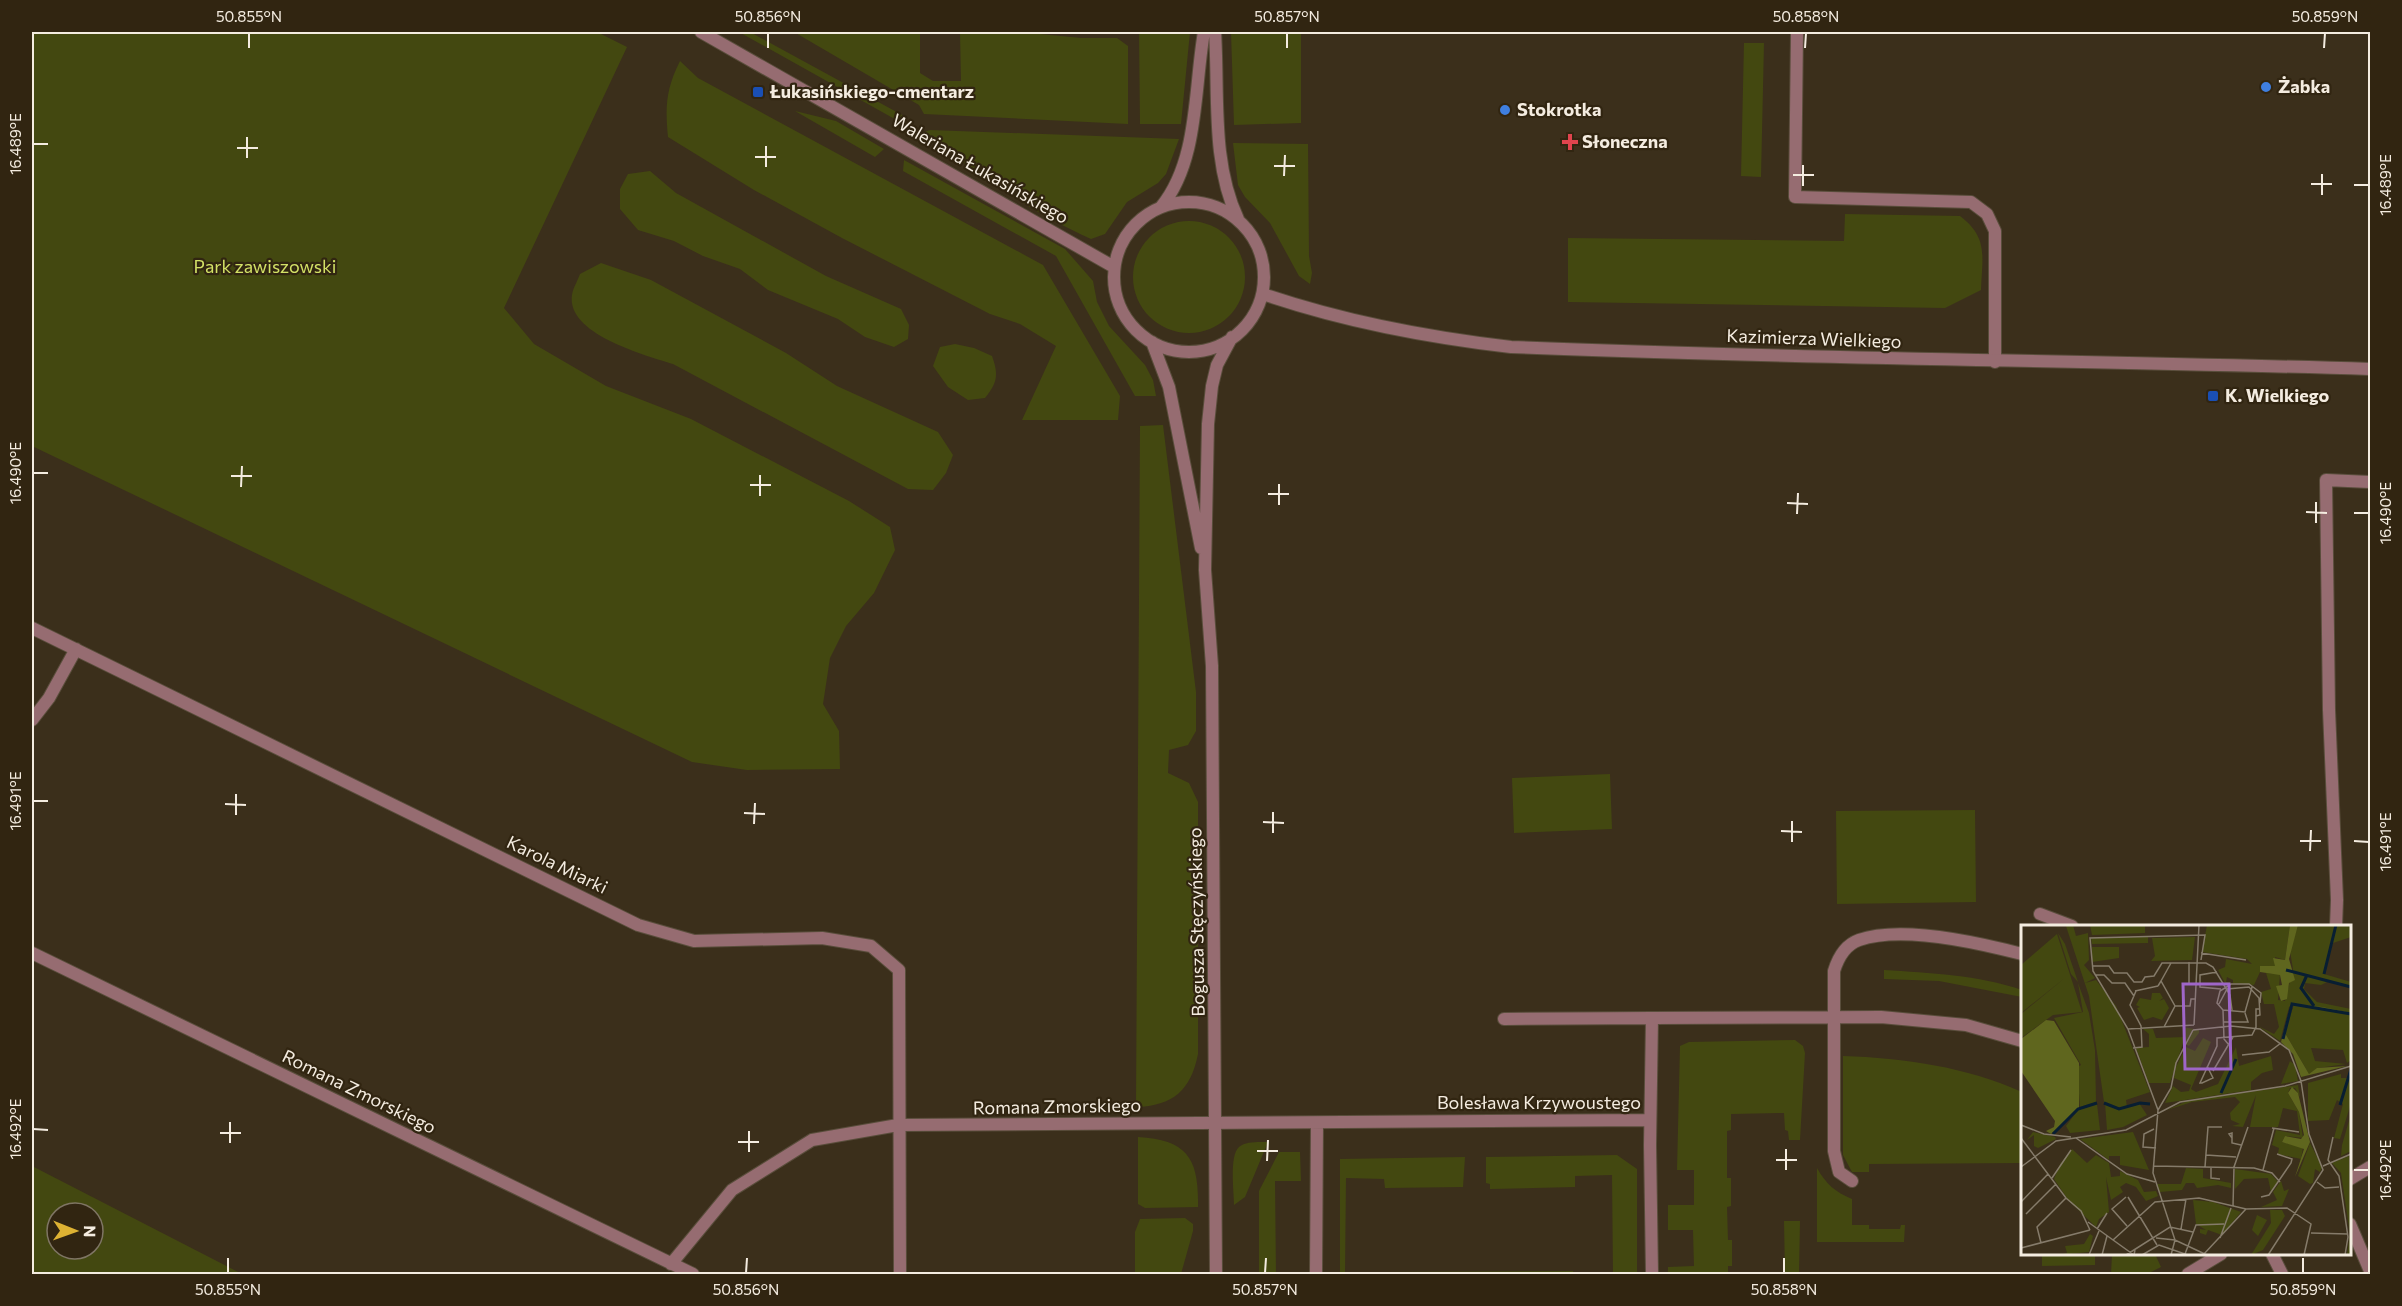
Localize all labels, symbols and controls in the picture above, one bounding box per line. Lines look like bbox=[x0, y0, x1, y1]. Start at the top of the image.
text: 50.855°N bbox=[216, 7, 282, 25]
text: 50.856°N bbox=[735, 7, 801, 25]
text: 50.857°N bbox=[1254, 7, 1320, 25]
text: 50.858°N bbox=[1773, 7, 1839, 25]
text: 50.859°N bbox=[2292, 7, 2358, 25]
place label: Żabka bbox=[2278, 75, 2330, 97]
place label: Łukasińskiego-cmentarz bbox=[769, 80, 974, 102]
marker: Żabka bbox=[2259, 80, 2273, 94]
marker: Łukasińskiego-cmentarz bbox=[751, 85, 765, 99]
place label: Stokrotka bbox=[1517, 98, 1602, 120]
marker: Stokrotka bbox=[1498, 103, 1512, 117]
street label: Waleriana Łukasińskiego bbox=[888, 108, 1073, 228]
text: 16.489°E bbox=[6, 113, 24, 175]
place label: Słoneczna bbox=[1582, 130, 1668, 152]
marker: Słoneczna bbox=[1563, 135, 1577, 149]
text: 16.489°E bbox=[2376, 154, 2394, 216]
park label: Park zawiszowski bbox=[194, 255, 336, 277]
street label: Kazimierza Wielkiego bbox=[1726, 324, 1902, 352]
place label: K. Wielkiego bbox=[2225, 384, 2330, 406]
marker: K. Wielkiego bbox=[2206, 389, 2220, 403]
text: 16.490°E bbox=[6, 442, 24, 504]
text: 16.490°E bbox=[2376, 482, 2394, 544]
text: 16.491°E bbox=[6, 771, 24, 831]
text: 16.491°E bbox=[2376, 812, 2394, 872]
street label: Bogusza Stęczyńskiego bbox=[1183, 827, 1209, 1017]
street label: Karola Miarki bbox=[503, 830, 611, 898]
inset map bbox=[2021, 925, 2351, 1255]
street label: Romana Zmorskiego bbox=[279, 1044, 440, 1138]
street label: Bolesława Krzywoustego bbox=[1437, 1091, 1641, 1113]
street label: Romana Zmorskiego bbox=[973, 1094, 1141, 1118]
text: 16.492°E bbox=[6, 1098, 24, 1160]
text: 16.492°E bbox=[2376, 1139, 2394, 1201]
north arrow bbox=[45, 1201, 105, 1261]
text: N bbox=[81, 1225, 100, 1237]
text: 50.855°N bbox=[195, 1280, 261, 1298]
text: 50.856°N bbox=[713, 1280, 779, 1298]
text: 50.857°N bbox=[1232, 1280, 1298, 1298]
text: 50.858°N bbox=[1751, 1280, 1817, 1298]
text: 50.859°N bbox=[2270, 1280, 2336, 1298]

